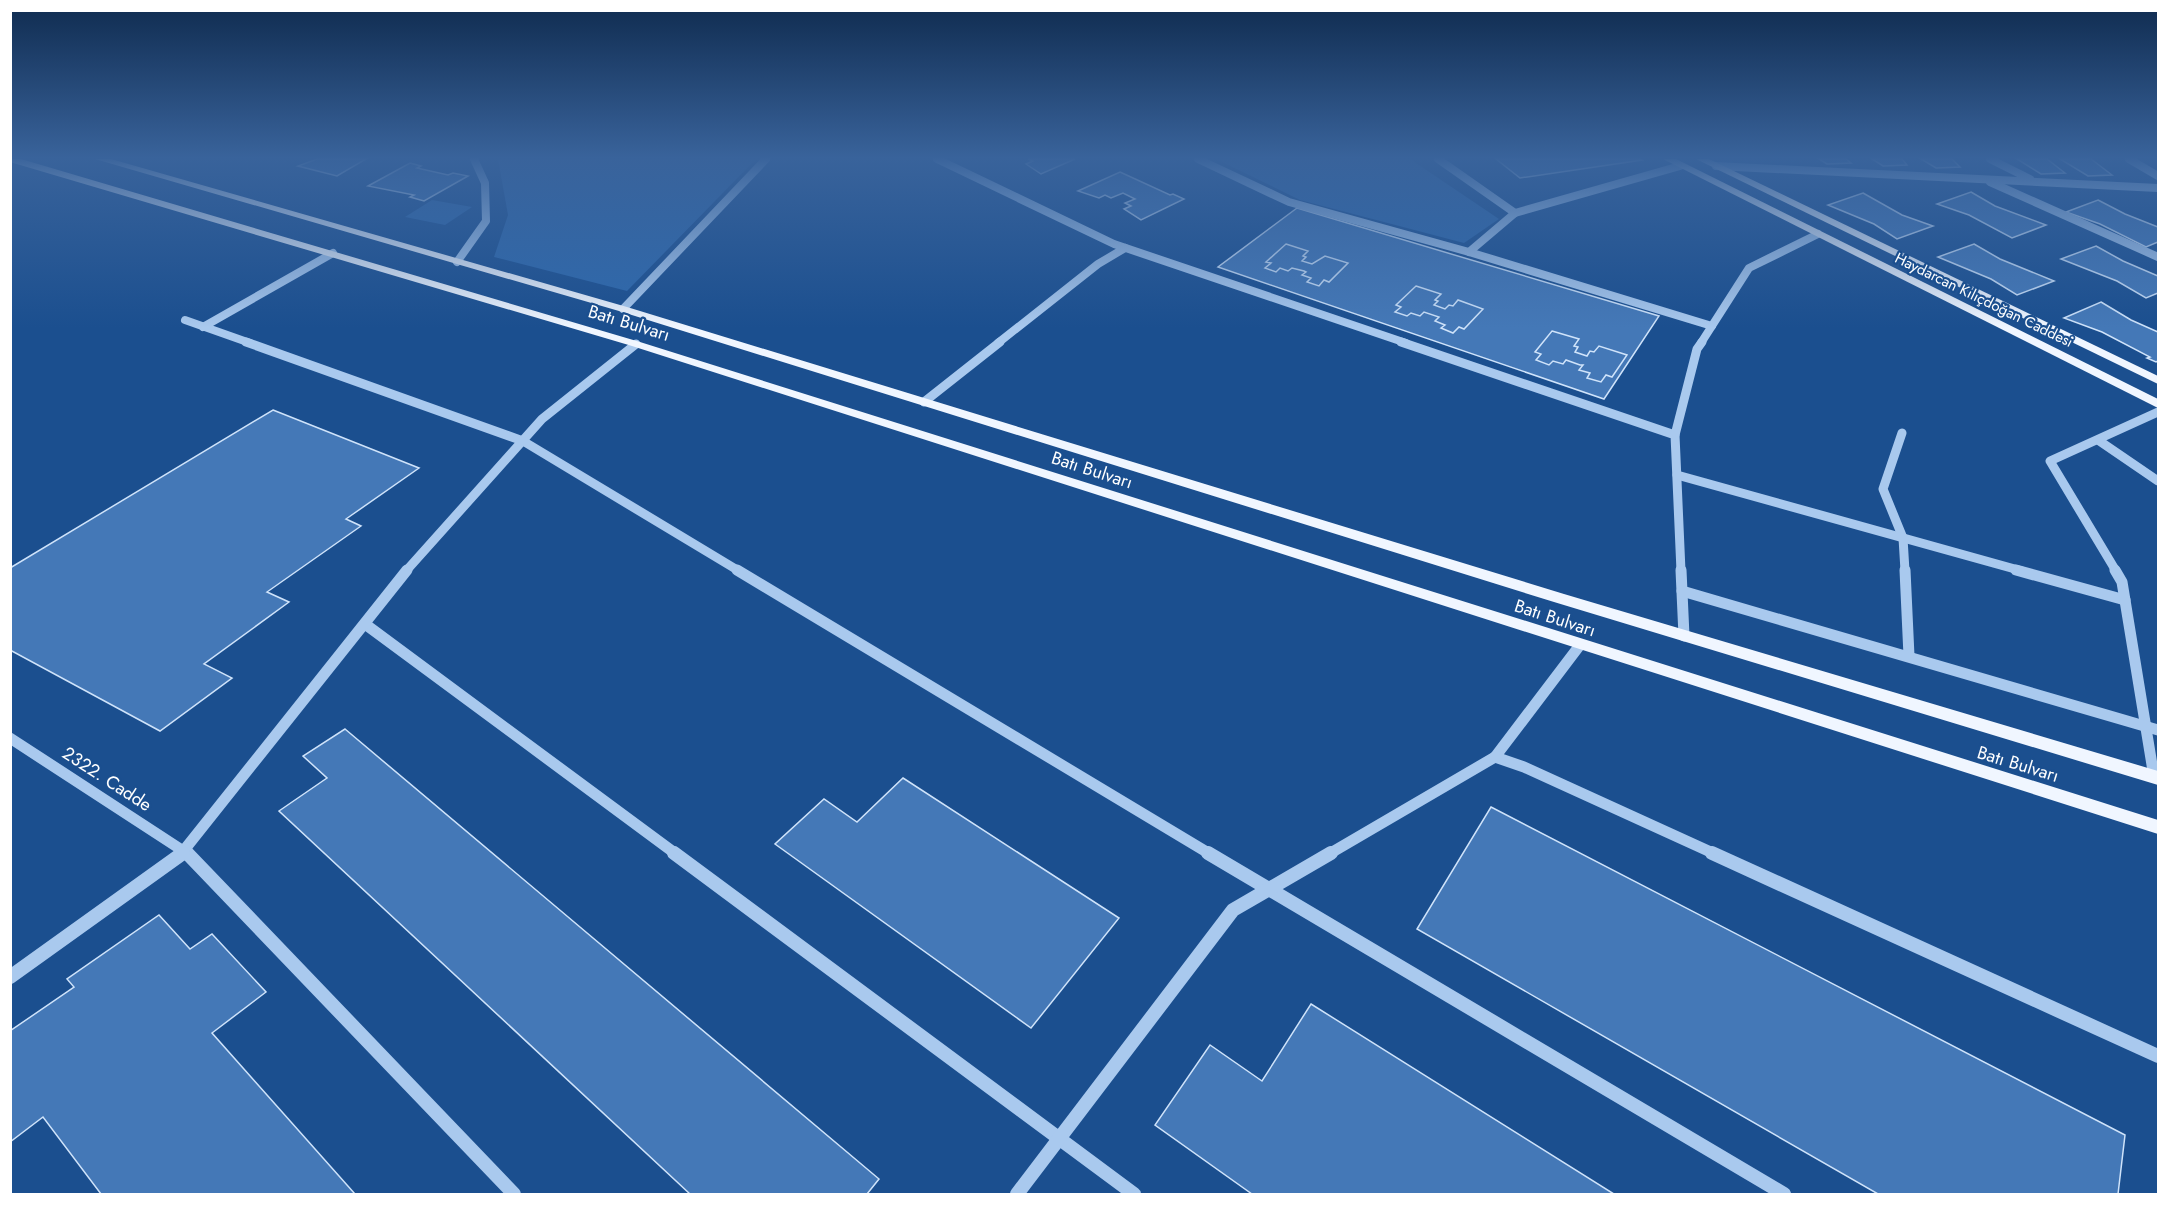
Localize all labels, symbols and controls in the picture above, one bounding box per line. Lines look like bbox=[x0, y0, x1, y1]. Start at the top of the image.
street label: Haydarcan Kılıçdoğan Caddesi bbox=[1891, 247, 2077, 353]
street label: Batı Bulvarı bbox=[585, 298, 673, 348]
street label: Batı Bulvarı bbox=[1048, 445, 1136, 495]
street label: Batı Bulvarı bbox=[1511, 593, 1599, 643]
street label: Batı Bulvarı bbox=[1974, 739, 2062, 789]
street label: 2322. Cadde bbox=[57, 740, 157, 818]

